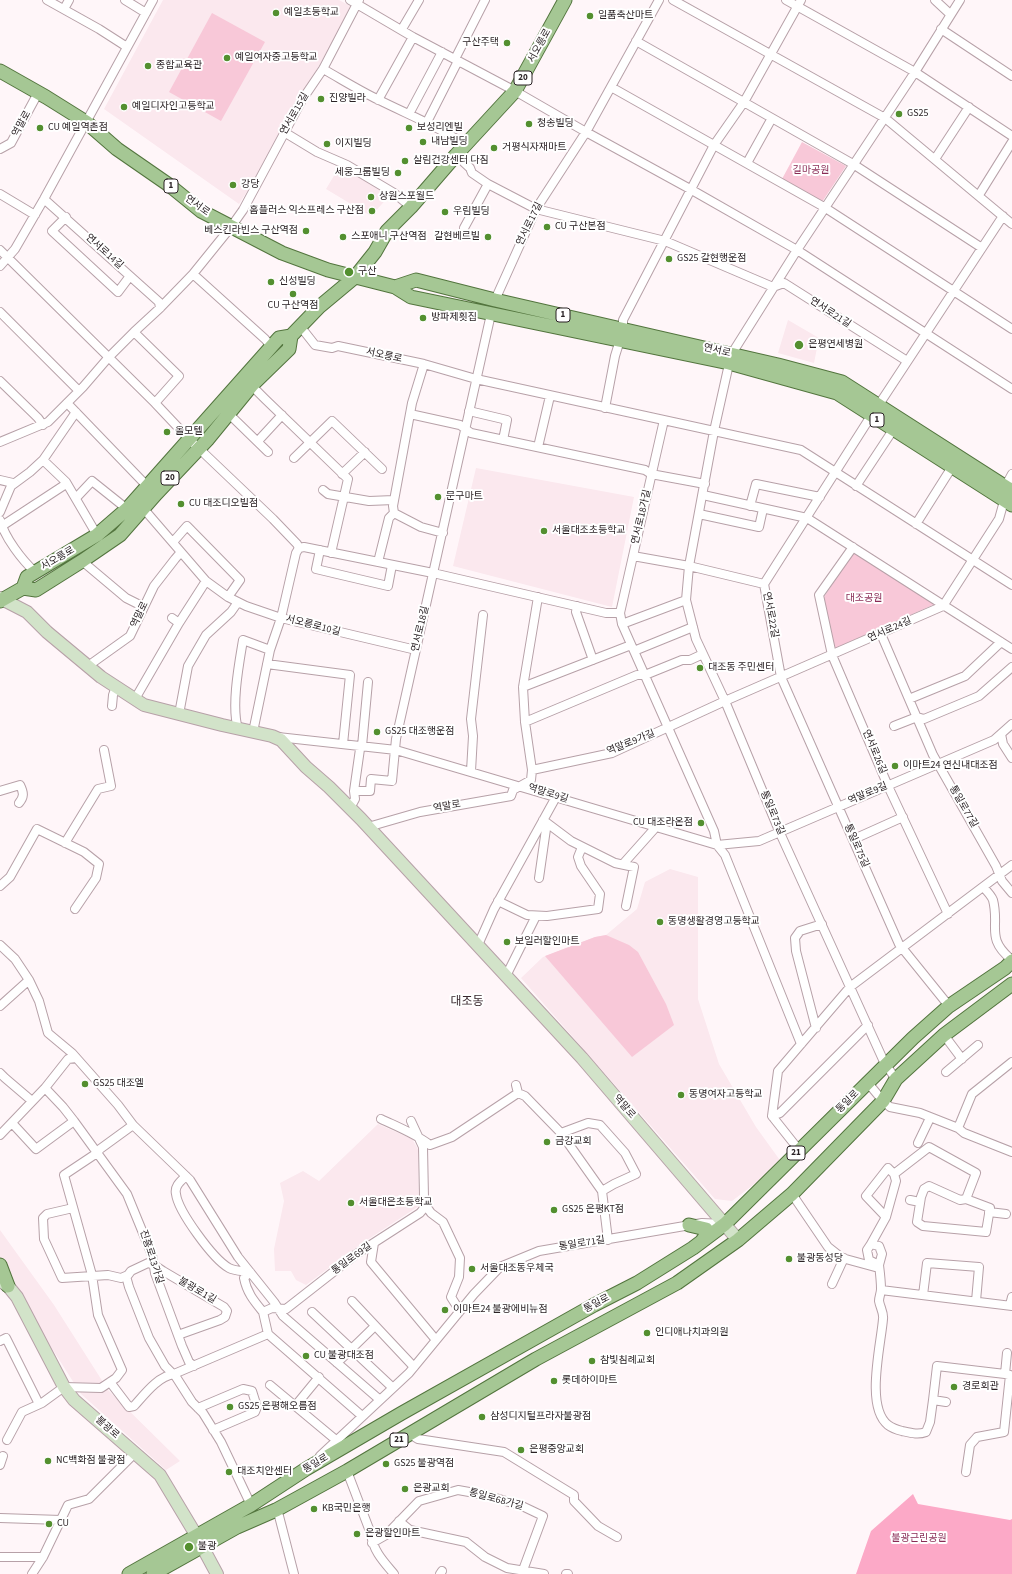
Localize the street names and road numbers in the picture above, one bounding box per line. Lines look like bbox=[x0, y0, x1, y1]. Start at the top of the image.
street label: 서오릉로 bbox=[526, 27, 554, 65]
road number: 20 bbox=[514, 71, 532, 85]
street label: 연서로15길 bbox=[278, 91, 312, 137]
street label: 역말로 bbox=[10, 109, 34, 139]
road number: 1 bbox=[164, 179, 178, 193]
street label: 연서로 bbox=[182, 193, 212, 219]
street label: 연서로17길 bbox=[514, 200, 546, 248]
street label: 연서로14길 bbox=[83, 232, 125, 272]
street label: 연서로21길 bbox=[807, 295, 853, 331]
road number: 1 bbox=[556, 308, 570, 322]
street label: 연서로 bbox=[702, 342, 732, 360]
street label: 서오릉로 bbox=[365, 346, 403, 366]
road number: 1 bbox=[870, 413, 884, 427]
road number: 20 bbox=[161, 471, 179, 485]
street label: 연서로18가길 bbox=[630, 488, 654, 546]
street label: 서오릉로 bbox=[39, 545, 77, 573]
street label: 연서로22길 bbox=[760, 591, 780, 639]
street label: 역말로 bbox=[129, 600, 151, 630]
street label: 연서로18길 bbox=[410, 605, 432, 653]
street label: 서오릉로10길 bbox=[284, 613, 342, 639]
street label: 연서로24길 bbox=[866, 615, 914, 645]
street label: 역말로9가길 bbox=[605, 728, 657, 758]
street label: 연서로26길 bbox=[859, 728, 889, 776]
street label: 역말로9길 bbox=[846, 780, 890, 808]
street label: 역말로9길 bbox=[526, 782, 570, 806]
street label: 통일로77길 bbox=[946, 784, 980, 830]
street label: 통일로73길 bbox=[757, 789, 787, 837]
street label: 역말로 bbox=[432, 799, 462, 815]
street label: 통일로75길 bbox=[841, 822, 871, 870]
street label: 통일로 bbox=[834, 1088, 862, 1116]
street label: 역말로 bbox=[610, 1093, 638, 1121]
road number: 21 bbox=[787, 1146, 805, 1160]
street label: 진흥로13가길 bbox=[137, 1229, 165, 1285]
street label: 통일로71길 bbox=[558, 1234, 606, 1254]
street label: 통일로69길 bbox=[330, 1240, 374, 1278]
street label: 불광로1길 bbox=[176, 1275, 218, 1307]
street label: 통일로 bbox=[582, 1292, 612, 1316]
street label: 불광로 bbox=[93, 1414, 121, 1442]
road number: 21 bbox=[390, 1433, 408, 1447]
street label: 통일로 bbox=[301, 1452, 331, 1476]
street label: 통일로68가길 bbox=[467, 1487, 525, 1513]

